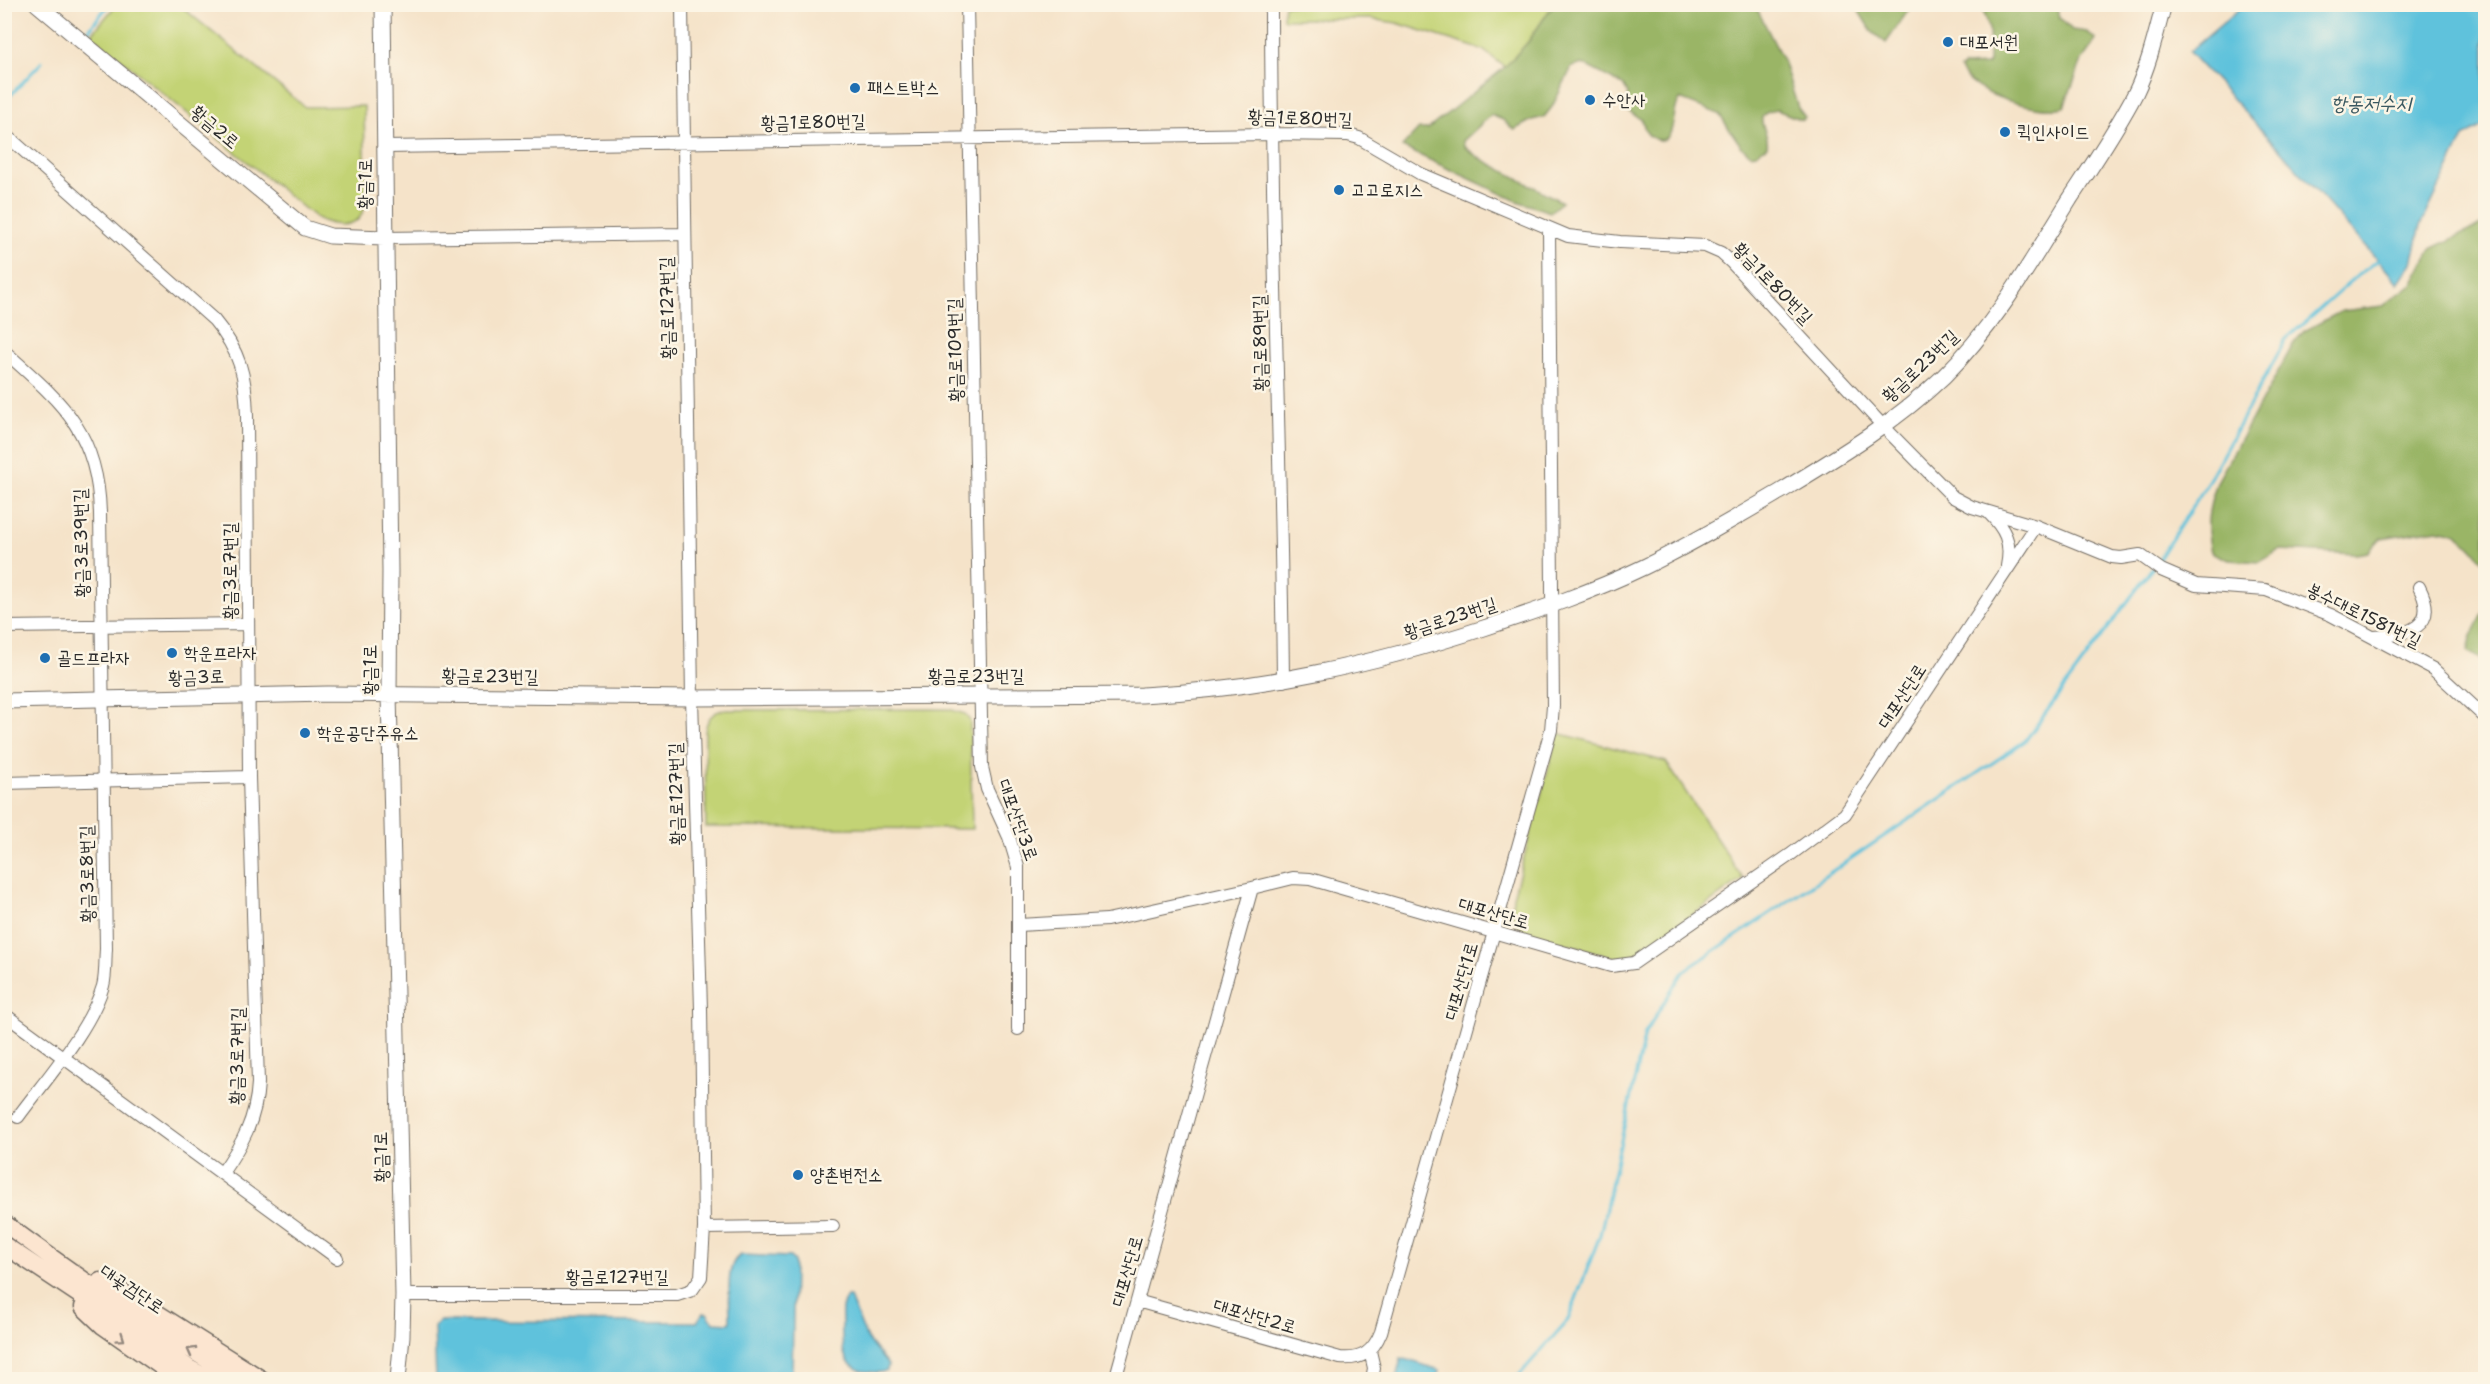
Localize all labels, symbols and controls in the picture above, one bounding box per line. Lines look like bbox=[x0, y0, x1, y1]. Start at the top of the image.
place label: 대포서원 bbox=[1960, 30, 2018, 54]
marker: 대포서원 bbox=[1941, 35, 1955, 49]
place label: 패스트박스 bbox=[867, 76, 939, 100]
marker: 패스트박스 bbox=[848, 81, 862, 95]
place label: 수안사 bbox=[1602, 88, 1646, 112]
water label: 항동저수지 bbox=[2331, 90, 2413, 116]
marker: 수안사 bbox=[1583, 93, 1597, 107]
street label: 황금2로 bbox=[186, 100, 244, 154]
street label: 황금1로80번길 bbox=[1247, 104, 1353, 132]
street label: 황금1로80번길 bbox=[760, 109, 866, 135]
place label: 퀵인사이드 bbox=[2017, 120, 2089, 144]
marker: 퀵인사이드 bbox=[1998, 125, 2012, 139]
street label: 황금1로 bbox=[353, 158, 377, 210]
place label: 고고로지스 bbox=[1351, 178, 1423, 202]
marker: 고고로지스 bbox=[1332, 183, 1346, 197]
street label: 황금1로80번길 bbox=[1728, 237, 1818, 329]
street label: 황금로127번길 bbox=[654, 256, 680, 360]
street label: 황금로89번길 bbox=[1247, 294, 1273, 392]
street label: 황금로109번길 bbox=[942, 297, 968, 402]
street label: 황금로23번길 bbox=[1876, 324, 1964, 408]
street label: 황금3로39번길 bbox=[68, 488, 94, 598]
street label: 황금3로7번길 bbox=[218, 522, 242, 620]
street label: 봉수대로1581번길 bbox=[2303, 577, 2426, 653]
street label: 황금로23번길 bbox=[1400, 591, 1500, 644]
place label: 학운프라자 bbox=[184, 641, 257, 665]
street label: 황금1로 bbox=[358, 645, 382, 695]
place label: 골드프라자 bbox=[57, 646, 130, 670]
marker: 학운프라자 bbox=[165, 646, 179, 660]
marker: 골드프라자 bbox=[38, 651, 52, 665]
street label: 대포산단로 bbox=[1872, 659, 1932, 733]
street label: 황금로23번길 bbox=[441, 663, 539, 689]
street label: 황금3로 bbox=[168, 664, 224, 690]
street label: 황금로23번길 bbox=[928, 664, 1025, 688]
place label: 학운공단주유소 bbox=[317, 721, 418, 745]
marker: 학운공단주유소 bbox=[298, 726, 312, 740]
street label: 황금로127번길 bbox=[663, 742, 689, 846]
street label: 대포산단3로 bbox=[992, 776, 1044, 864]
street label: 황금3로8번길 bbox=[74, 824, 100, 923]
street label: 대포산단로 bbox=[1456, 891, 1532, 935]
street label: 대포산단1로 bbox=[1438, 939, 1484, 1023]
street label: 황금3로7번길 bbox=[224, 1006, 250, 1105]
street label: 황금1로 bbox=[369, 1131, 393, 1183]
place label: 양촌변전소 bbox=[810, 1163, 882, 1187]
marker: 양촌변전소 bbox=[791, 1168, 805, 1182]
street label: 대포산단로 bbox=[1105, 1233, 1149, 1309]
street label: 대곶검단로 bbox=[95, 1259, 169, 1319]
street label: 황금로127번길 bbox=[566, 1265, 669, 1289]
street label: 대포산단2로 bbox=[1211, 1293, 1299, 1339]
one-way arrow bbox=[114, 1331, 125, 1342]
one-way arrow bbox=[187, 1347, 197, 1358]

